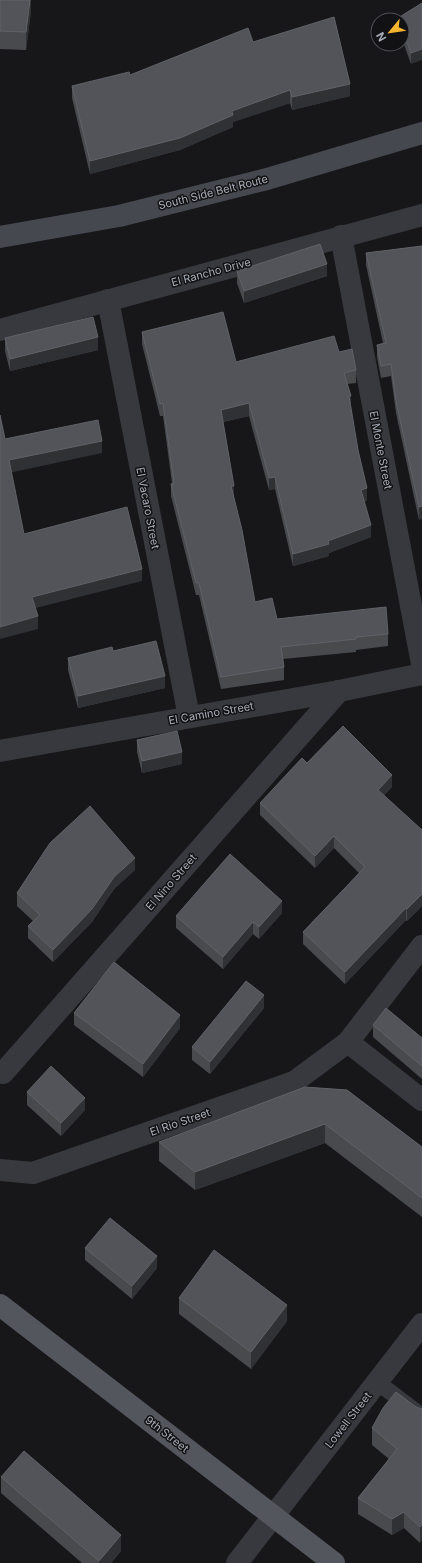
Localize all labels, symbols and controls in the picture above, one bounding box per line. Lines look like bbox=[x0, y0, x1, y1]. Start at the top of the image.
north arrow bbox=[370, 12, 410, 52]
text: N bbox=[373, 30, 389, 44]
street label: South Side Belt Route bbox=[157, 172, 269, 212]
street label: El Rancho Drive bbox=[170, 255, 252, 289]
street label: El Monte Street bbox=[367, 410, 396, 491]
street label: El Vacaro Street bbox=[133, 466, 163, 550]
street label: El Camino Street bbox=[167, 699, 255, 727]
street label: El Nino Street bbox=[143, 850, 200, 913]
street label: El Rio Street bbox=[148, 1105, 212, 1139]
street label: Lowell Street bbox=[322, 1389, 374, 1451]
street label: 9th Street bbox=[143, 1413, 192, 1456]

